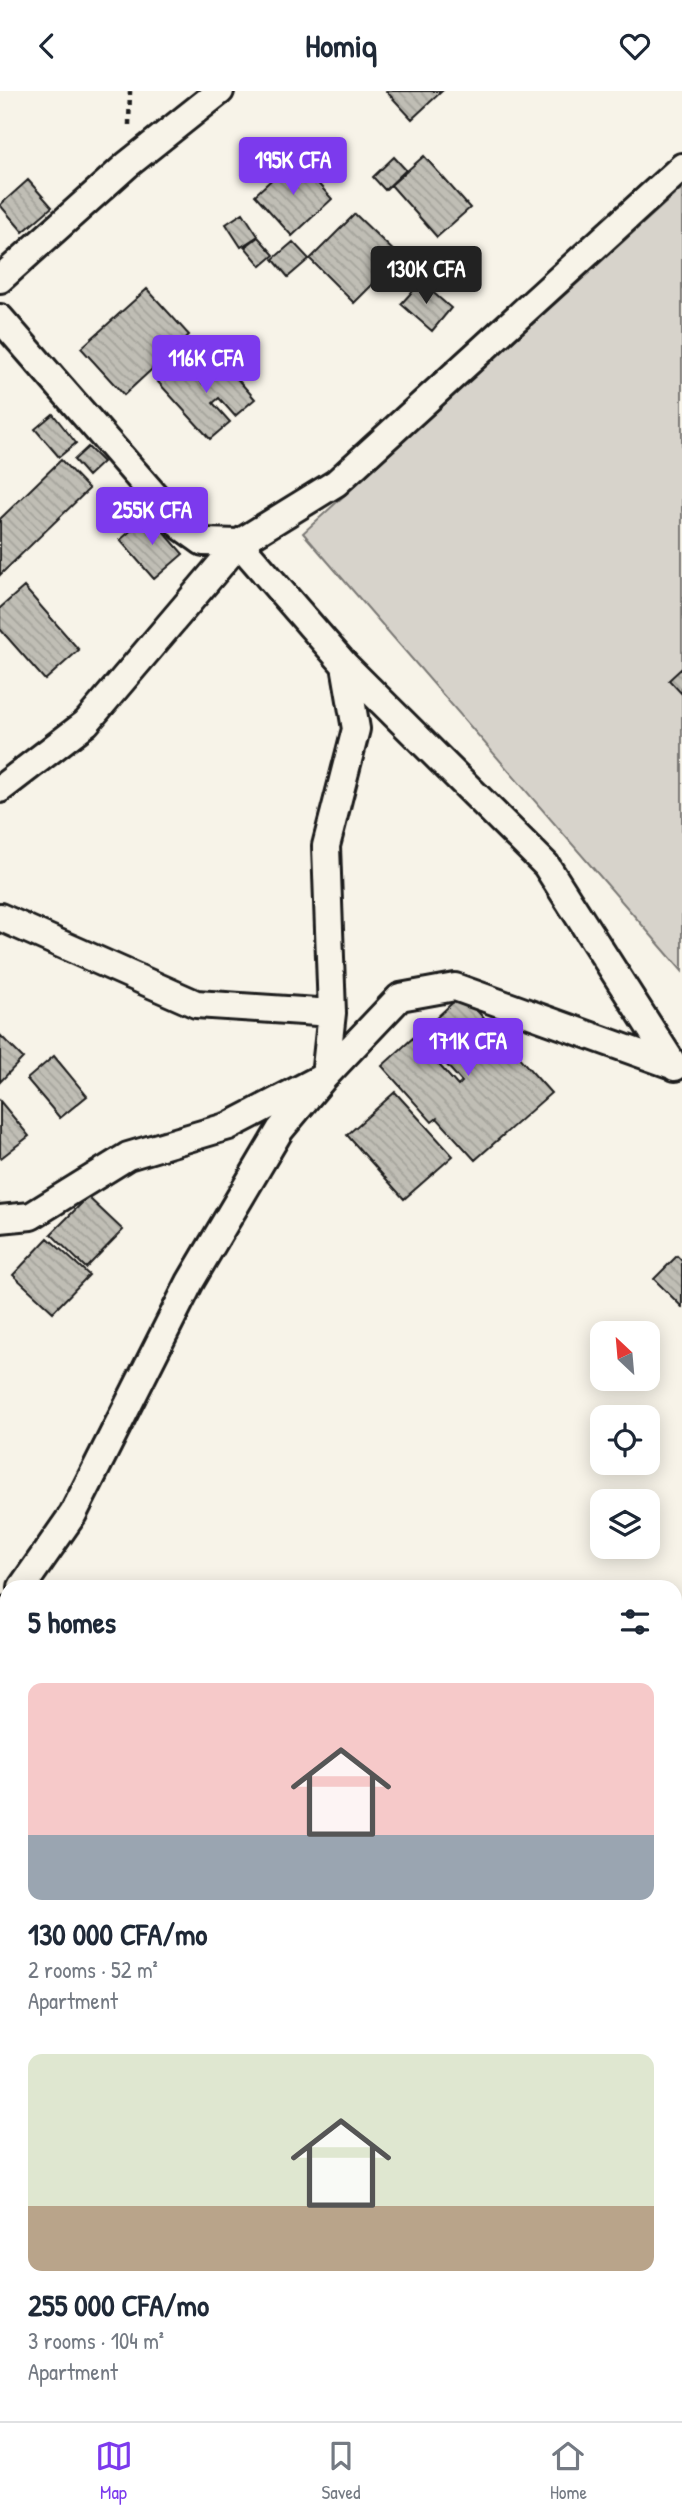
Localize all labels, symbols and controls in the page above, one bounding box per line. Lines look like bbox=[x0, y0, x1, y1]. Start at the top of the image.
text: Homiq bbox=[305, 24, 377, 67]
icon: back bbox=[28, 27, 66, 65]
icon: heart bbox=[616, 27, 654, 65]
pin: 195K CFA bbox=[221, 137, 365, 197]
text: 195K CFA bbox=[255, 144, 331, 175]
pin: 130K CFA bbox=[354, 247, 498, 306]
text: 130K CFA bbox=[387, 253, 465, 284]
pin: 116K CFA bbox=[134, 335, 278, 395]
text: 116K CFA bbox=[168, 342, 244, 373]
pin: 255K CFA bbox=[80, 487, 224, 547]
text: 255K CFA bbox=[112, 494, 192, 525]
pin: 171K CFA bbox=[396, 1019, 540, 1078]
text: 171K CFA bbox=[429, 1025, 507, 1056]
north arrow bbox=[590, 1321, 660, 1391]
map controls bbox=[590, 1321, 660, 1559]
button: locate bbox=[590, 1405, 660, 1475]
button: layers bbox=[590, 1489, 660, 1559]
text: 5 homes bbox=[28, 1602, 116, 1642]
icon: filters bbox=[616, 1603, 654, 1641]
icon: home bbox=[278, 1729, 404, 1855]
text: 130 000 CFA/mo bbox=[28, 1914, 207, 1954]
text: 2 rooms · 52 m² bbox=[28, 1954, 158, 1985]
text: Apartment bbox=[28, 1985, 118, 2016]
icon: home bbox=[278, 2100, 404, 2226]
text: 255 000 CFA/mo bbox=[28, 2285, 209, 2325]
text: 3 rooms · 104 m² bbox=[28, 2325, 164, 2356]
text: Apartment bbox=[28, 2356, 118, 2387]
tab: Map bbox=[95, 2437, 133, 2505]
tab: Saved bbox=[322, 2437, 360, 2505]
tab: Home bbox=[549, 2437, 587, 2505]

